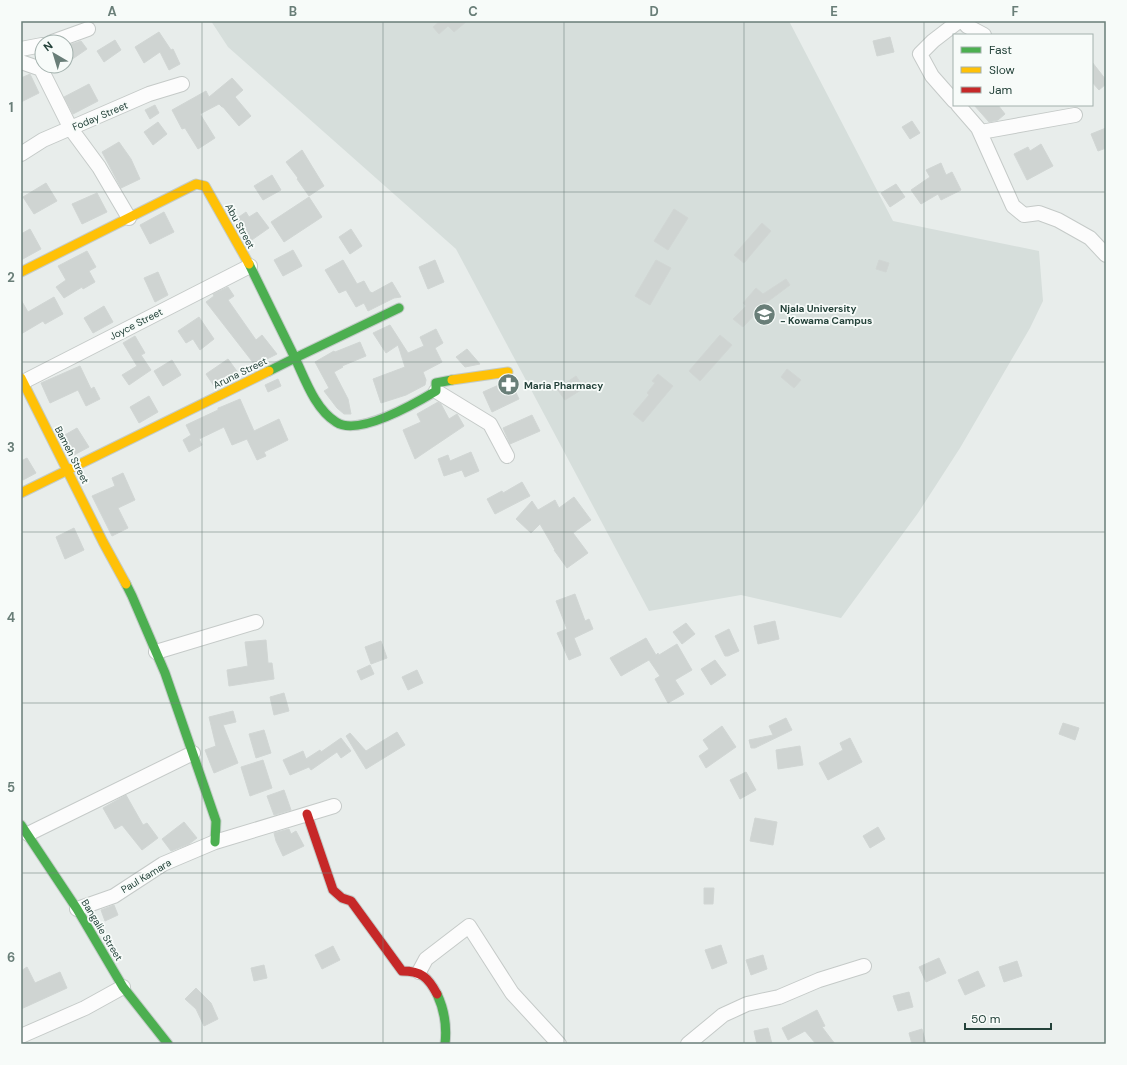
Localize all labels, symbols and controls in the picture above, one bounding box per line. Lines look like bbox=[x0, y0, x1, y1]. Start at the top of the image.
text: A bbox=[107, 3, 117, 20]
text: B bbox=[289, 3, 297, 20]
text: C bbox=[468, 3, 478, 20]
text: D bbox=[649, 3, 659, 20]
text: E bbox=[830, 3, 838, 20]
text: F bbox=[1011, 3, 1019, 20]
north arrow bbox=[34, 34, 74, 74]
legend bbox=[953, 34, 1093, 106]
text: N bbox=[40, 38, 55, 54]
text: Fast bbox=[989, 42, 1012, 58]
text: Slow bbox=[989, 62, 1015, 78]
text: Jam bbox=[989, 82, 1012, 98]
street label: Foday Street bbox=[70, 98, 130, 134]
text: 1 bbox=[9, 99, 13, 116]
street label: Abu Street bbox=[222, 201, 258, 251]
text: 2 bbox=[7, 269, 15, 286]
school or university icon: Njala University - Kowama Campus bbox=[751, 301, 777, 327]
place label: Njala University - Kowama Campus bbox=[780, 302, 872, 327]
street label: Joyce Street bbox=[107, 305, 165, 343]
street label: Aruna Street bbox=[211, 354, 269, 392]
pharmacy icon: Maria Pharmacy bbox=[496, 372, 522, 398]
place label: Maria Pharmacy bbox=[524, 379, 603, 392]
street label: Bameh Street bbox=[52, 424, 92, 486]
text: 3 bbox=[7, 439, 15, 456]
text: 4 bbox=[7, 609, 15, 626]
text: 5 bbox=[7, 779, 15, 796]
street label: Paul Kamara bbox=[119, 856, 173, 896]
street label: Bangalie Street bbox=[79, 897, 126, 963]
text: 6 bbox=[7, 949, 15, 966]
scale bar bbox=[965, 1005, 1051, 1031]
text: 50 m bbox=[971, 1011, 1000, 1027]

